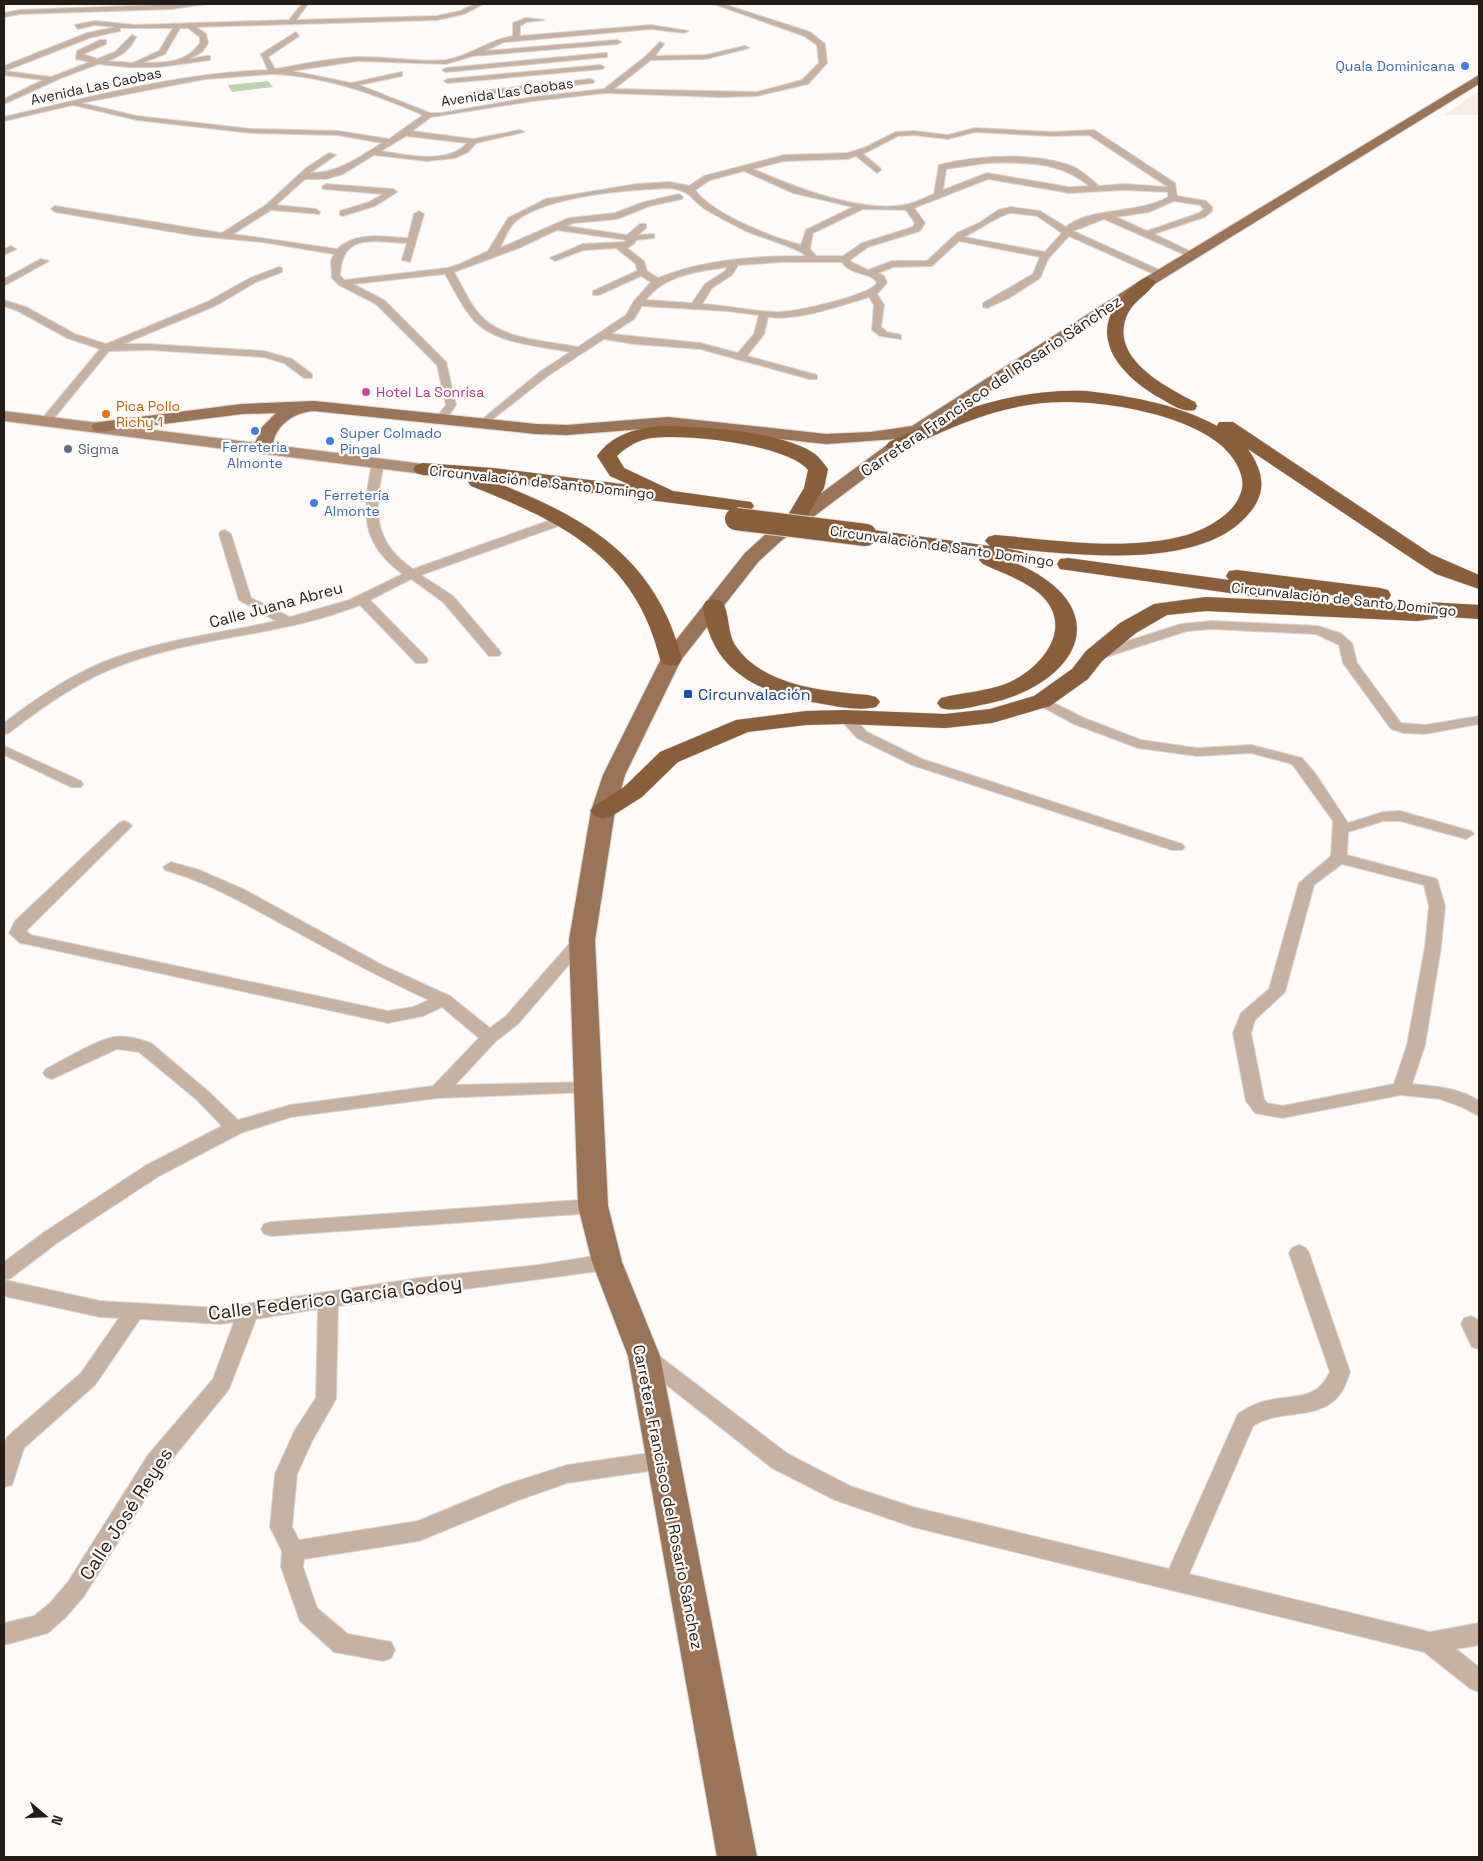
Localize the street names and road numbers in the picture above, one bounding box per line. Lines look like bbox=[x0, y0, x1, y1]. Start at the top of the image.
street label: Avenida Las Caobas bbox=[29, 63, 163, 109]
street label: Avenida Las Caobas bbox=[440, 74, 574, 110]
street label: Carretera Francisco del Rosario Sánchez bbox=[857, 291, 1125, 481]
street label: Circunvalación de Santo Domingo bbox=[429, 461, 655, 503]
street label: Circunvalación de Santo Domingo bbox=[829, 521, 1055, 571]
street label: Calle Juana Abreu bbox=[207, 577, 345, 633]
street label: Circunvalación de Santo Domingo bbox=[1231, 578, 1457, 620]
street label: Calle Federico García Godoy bbox=[207, 1270, 463, 1326]
street label: Carretera Francisco del Rosario Sánchez bbox=[628, 1343, 708, 1651]
street label: Calle José Reyes bbox=[74, 1443, 178, 1585]

